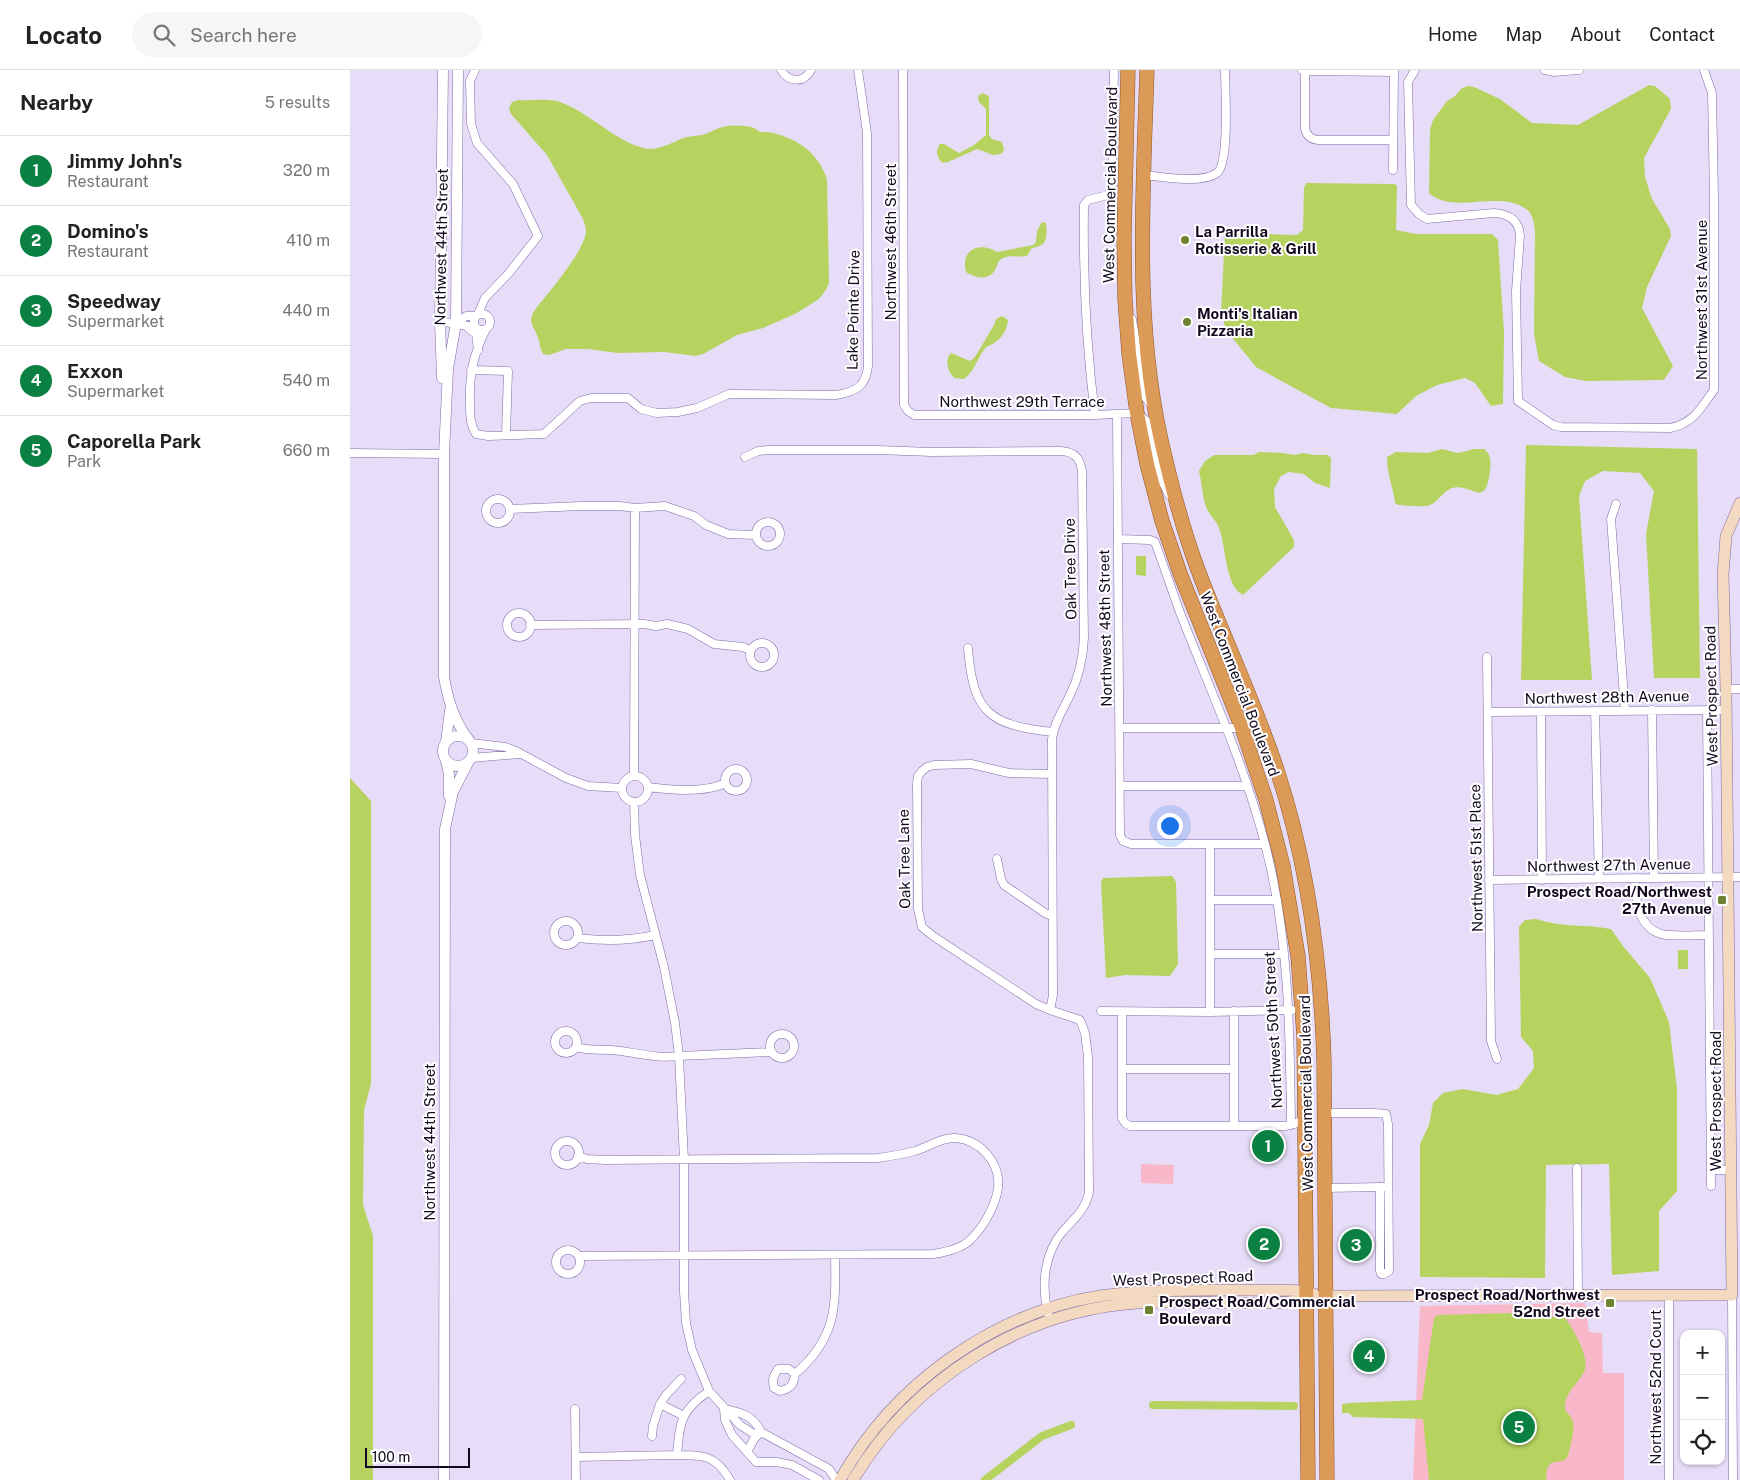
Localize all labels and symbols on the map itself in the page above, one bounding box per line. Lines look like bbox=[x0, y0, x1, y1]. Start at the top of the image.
street label: West Commercial Boulevard bbox=[1100, 87, 1120, 283]
street label: Northwest 46th Street bbox=[882, 163, 899, 321]
street label: Northwest 44th Street bbox=[431, 168, 451, 326]
street label: Northwest 31st Avenue bbox=[1693, 220, 1710, 380]
place label: La Parrilla Rotisserie & Grill bbox=[1195, 223, 1317, 257]
marker: La Parrilla Rotisserie & Grill bbox=[1179, 234, 1191, 246]
street label: Lake Pointe Drive bbox=[843, 250, 863, 370]
place label: Monti's Italian Pizzaria bbox=[1197, 305, 1298, 339]
marker: Monti's Italian Pizzaria bbox=[1181, 316, 1193, 328]
street label: Northwest 29th Terrace bbox=[939, 393, 1105, 410]
street label: Oak Tree Drive bbox=[1061, 518, 1079, 620]
street label: Northwest 48th Street bbox=[1095, 549, 1115, 707]
street label: West Commercial Boulevard bbox=[1197, 589, 1283, 779]
street label: West Prospect Road bbox=[1701, 626, 1721, 766]
street label: Northwest 28th Avenue bbox=[1524, 687, 1690, 707]
street label: Northwest 51st Place bbox=[1466, 784, 1486, 932]
street label: Oak Tree Lane bbox=[895, 809, 913, 909]
your location bbox=[1157, 813, 1183, 839]
street label: Northwest 27th Avenue bbox=[1527, 855, 1691, 875]
place label: Prospect Road/Northwest 27th Avenue bbox=[1527, 883, 1712, 917]
marker: Prospect Road/Northwest 27th Avenue bbox=[1716, 894, 1728, 906]
street label: Northwest 50th Street bbox=[1260, 951, 1286, 1109]
street label: West Commercial Boulevard bbox=[1296, 995, 1316, 1191]
street label: West Prospect Road bbox=[1707, 1031, 1724, 1171]
street label: Northwest 44th Street bbox=[421, 1063, 438, 1221]
pin: 1 bbox=[1252, 1127, 1284, 1165]
pin: 2 bbox=[1248, 1225, 1280, 1263]
pin: 3 bbox=[1340, 1226, 1372, 1264]
street label: West Prospect Road bbox=[1112, 1267, 1254, 1289]
place label: Prospect Road/Northwest 52nd Street bbox=[1415, 1286, 1600, 1320]
place label: Prospect Road/Commercial Boulevard bbox=[1159, 1293, 1356, 1327]
marker: Prospect Road/Northwest 52nd Street bbox=[1604, 1297, 1616, 1309]
marker: Prospect Road/Commercial Boulevard bbox=[1143, 1304, 1155, 1316]
street label: Northwest 52nd Court bbox=[1647, 1309, 1664, 1465]
pin: 4 bbox=[1353, 1337, 1385, 1375]
pin: 5 bbox=[1503, 1408, 1535, 1446]
scale bar bbox=[365, 1445, 470, 1468]

